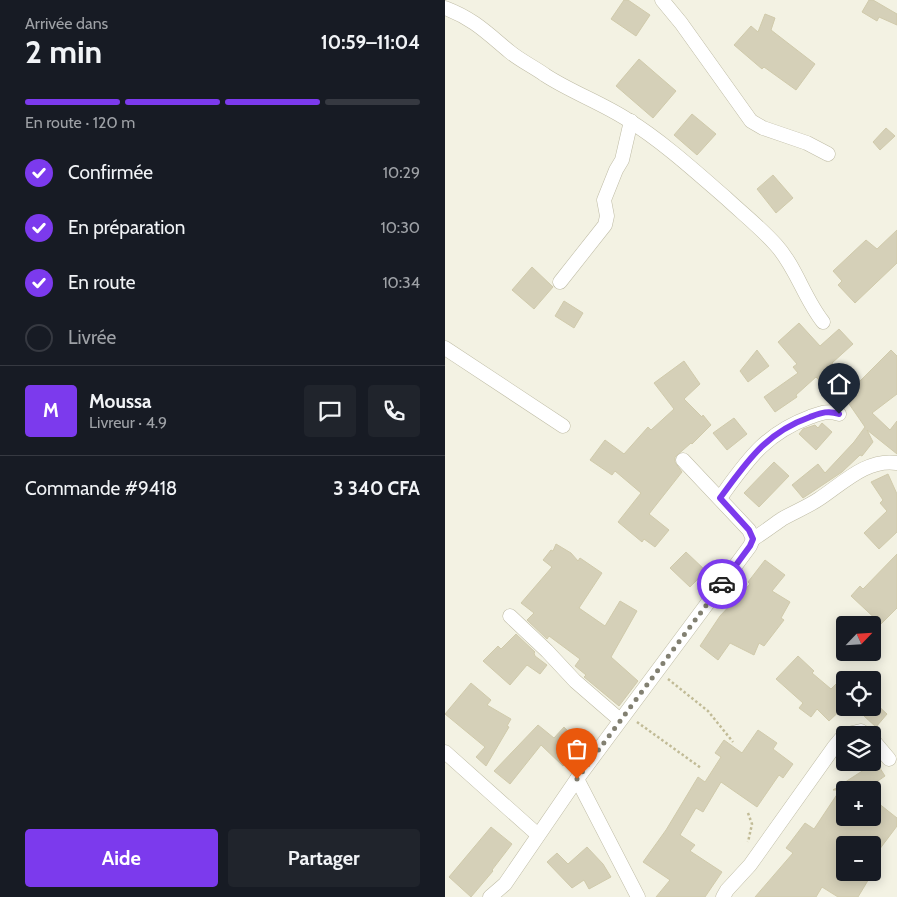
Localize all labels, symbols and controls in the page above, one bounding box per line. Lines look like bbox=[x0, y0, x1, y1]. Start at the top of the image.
text: Arrivée dans bbox=[25, 14, 108, 33]
text: 10:59–11:04 bbox=[321, 31, 420, 54]
text: 2 min bbox=[25, 32, 102, 71]
text: En route · 120 m bbox=[25, 113, 135, 132]
icon: check bbox=[25, 159, 53, 187]
text: Confirmée bbox=[68, 161, 153, 184]
text: 10:29 bbox=[383, 163, 420, 182]
icon: check bbox=[25, 214, 53, 242]
text: En préparation bbox=[68, 216, 185, 239]
text: 10:30 bbox=[380, 218, 420, 237]
icon: check bbox=[25, 269, 53, 297]
text: En route bbox=[68, 271, 135, 294]
text: 10:34 bbox=[382, 273, 420, 292]
text: Livrée bbox=[68, 326, 116, 349]
pin bbox=[818, 363, 860, 414]
icon: home bbox=[825, 370, 853, 398]
button: chat bbox=[304, 385, 356, 437]
button: phone bbox=[368, 385, 420, 437]
text: Moussa bbox=[89, 390, 151, 413]
text: M bbox=[43, 399, 59, 422]
text: Livreur · 4.9 bbox=[89, 413, 167, 432]
text: Commande #9418 bbox=[25, 477, 177, 500]
text: 3 340 CFA bbox=[333, 477, 420, 500]
courier bbox=[697, 559, 747, 609]
icon: car bbox=[708, 570, 736, 598]
north arrow bbox=[836, 616, 881, 661]
map controls bbox=[836, 616, 881, 881]
button: locate bbox=[836, 671, 881, 716]
button: layers bbox=[836, 726, 881, 771]
pin bbox=[556, 728, 598, 779]
icon: bag bbox=[563, 735, 591, 763]
button: + bbox=[836, 781, 881, 826]
button: Aide bbox=[25, 829, 218, 887]
button: Partager bbox=[228, 829, 420, 887]
button: − bbox=[836, 836, 881, 881]

